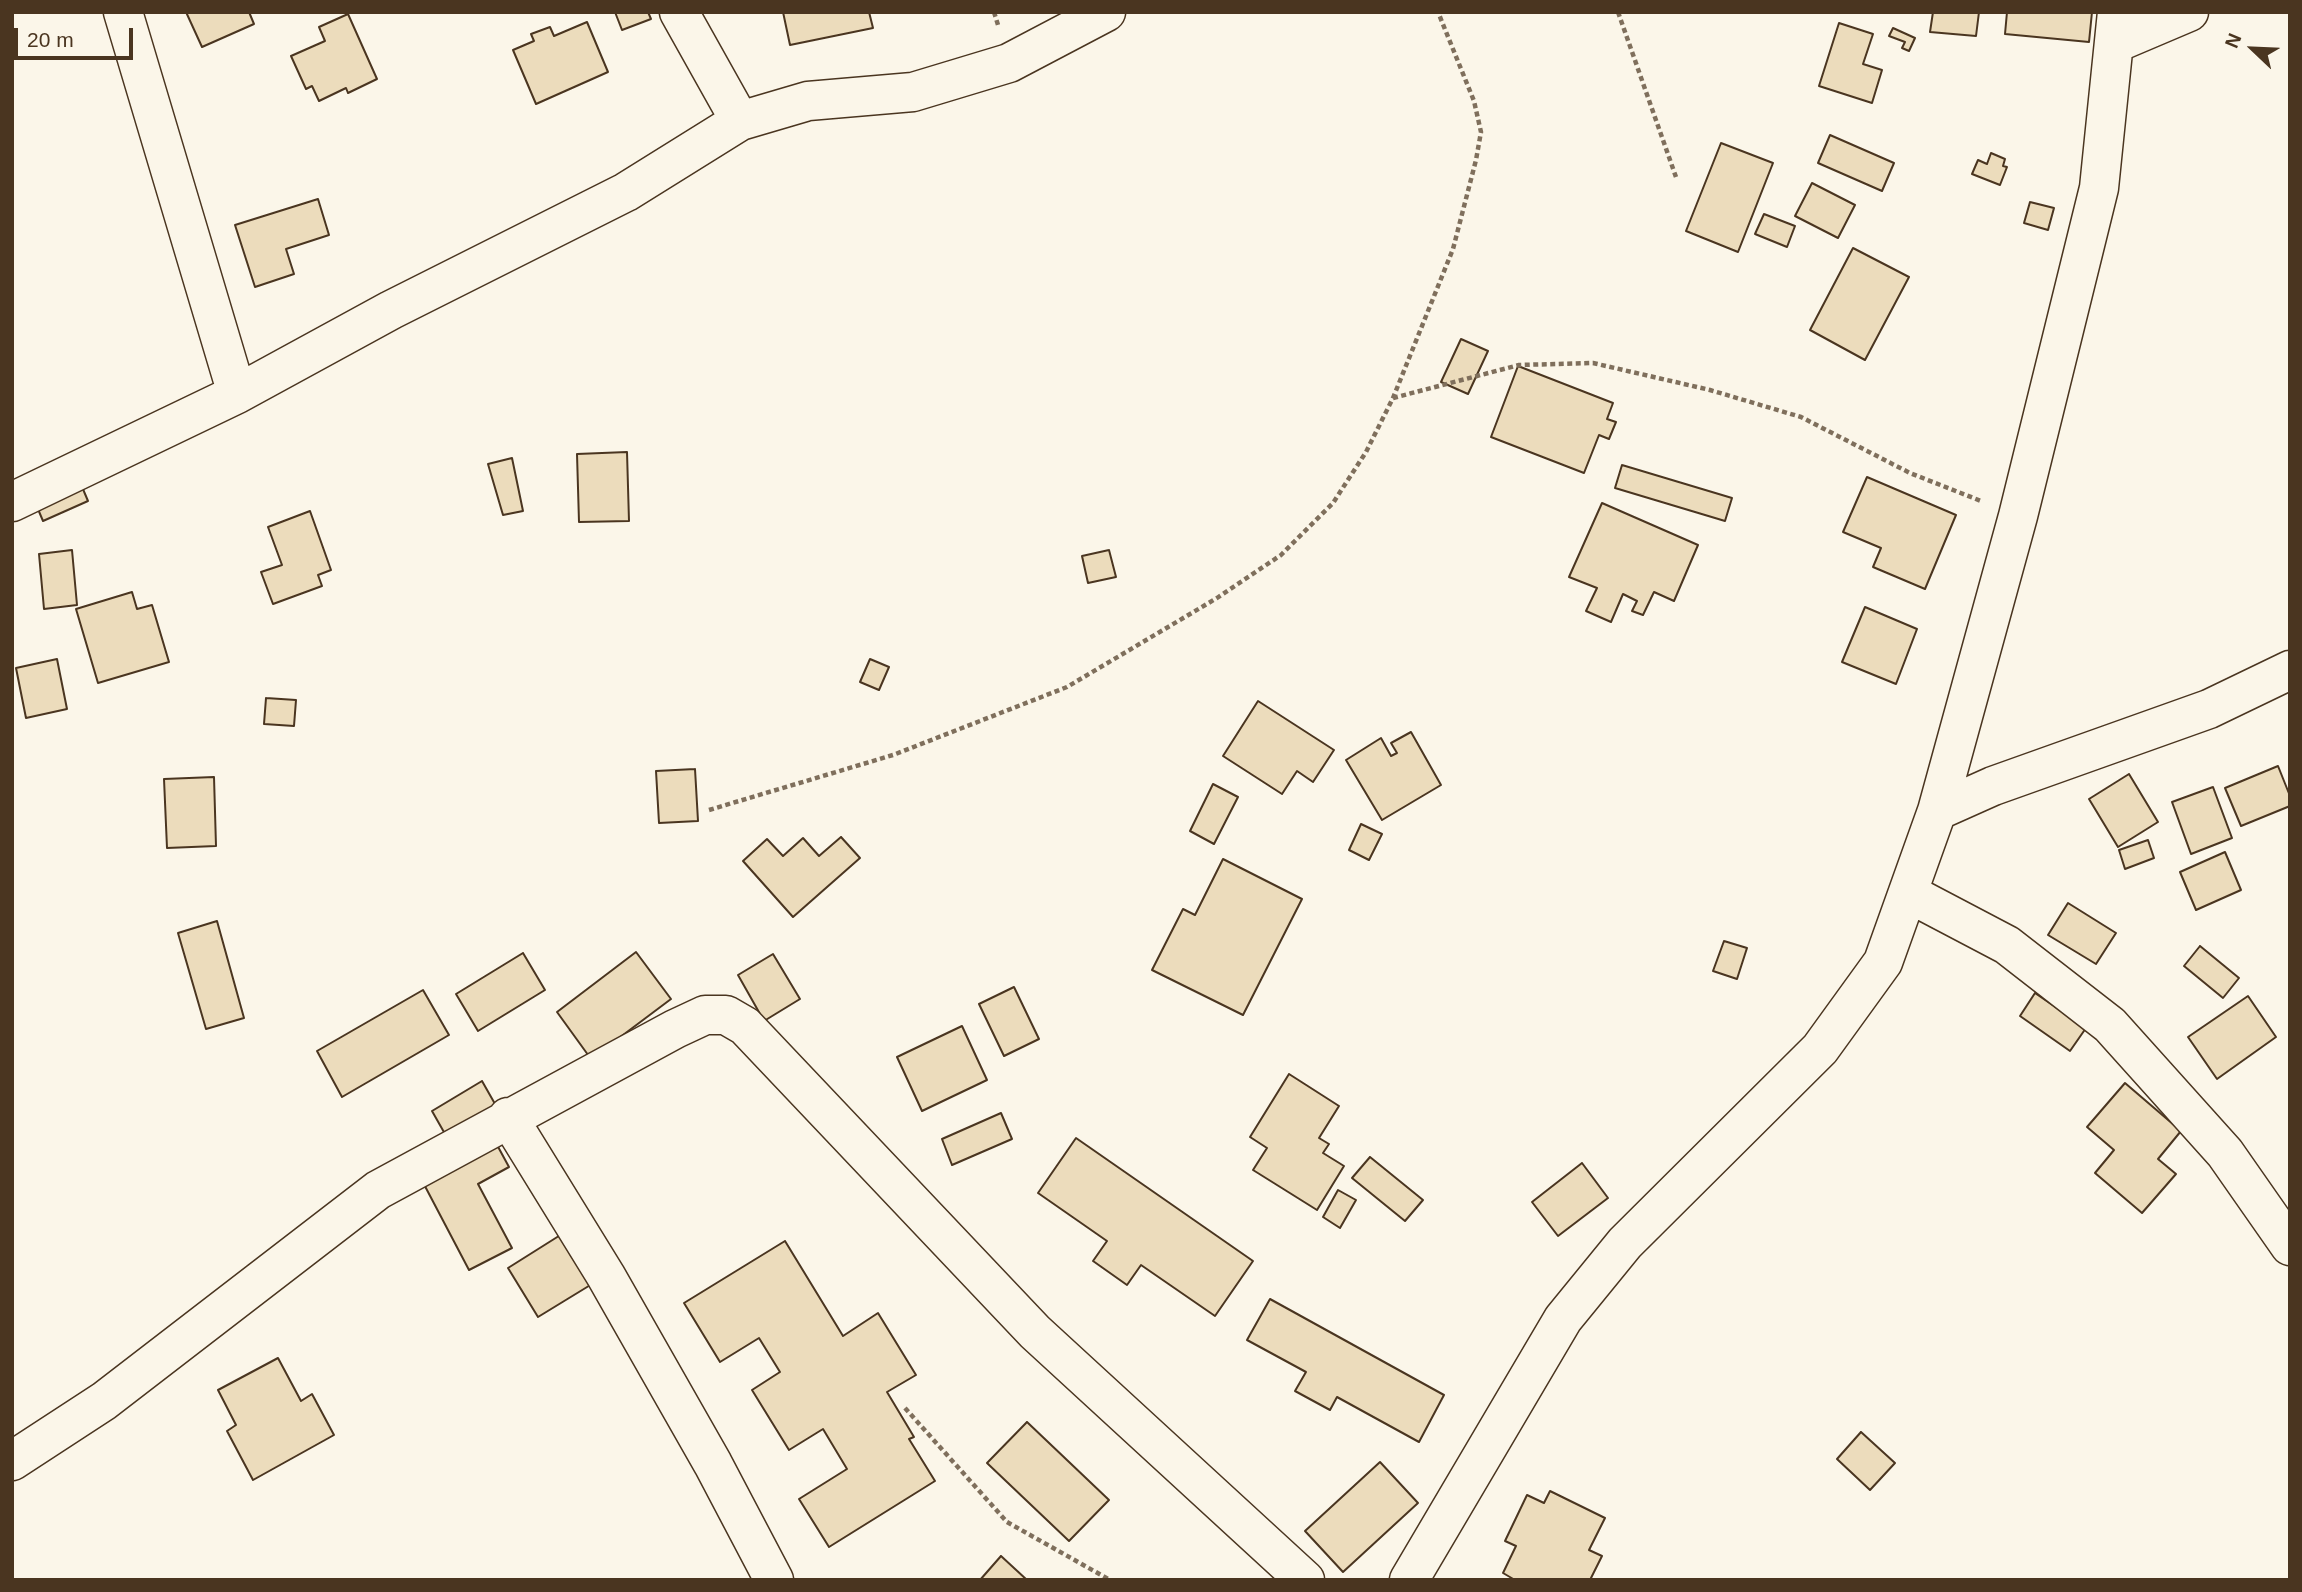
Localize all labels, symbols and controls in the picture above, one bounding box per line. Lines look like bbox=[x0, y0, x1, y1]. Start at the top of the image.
scale bar bbox=[18, 14, 136, 58]
north arrow bbox=[2218, 14, 2288, 84]
text: 20 m bbox=[27, 28, 74, 51]
text: N bbox=[2221, 30, 2246, 51]

